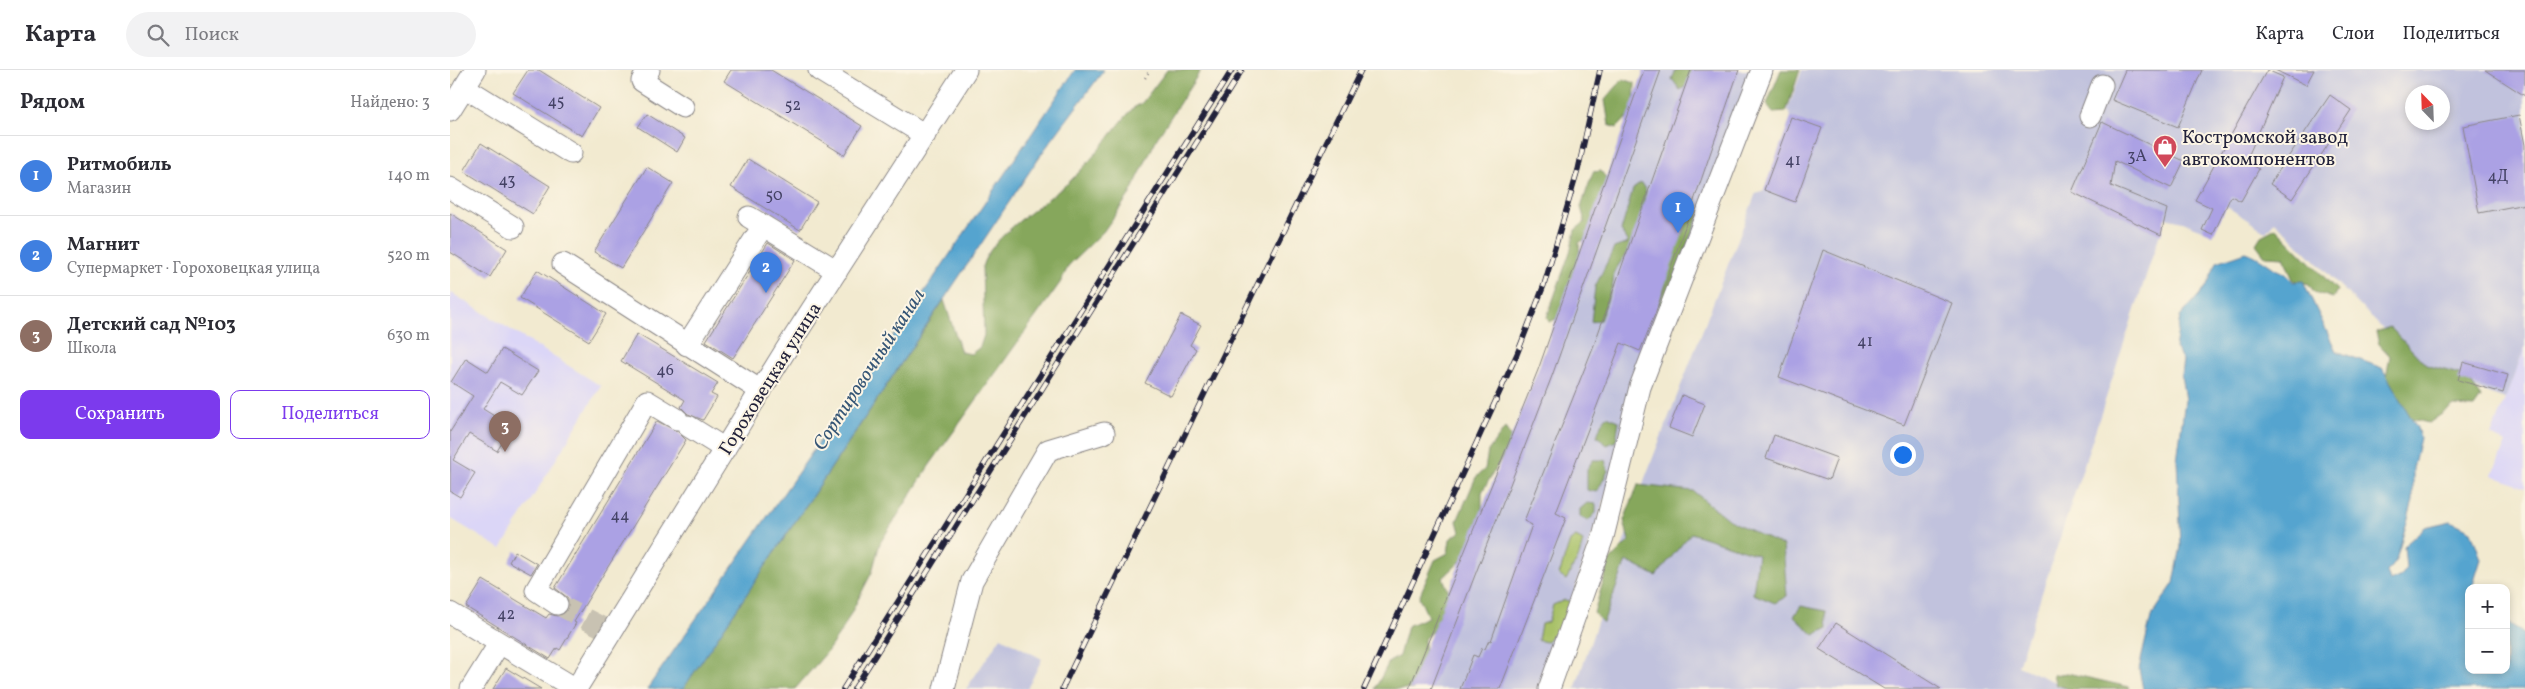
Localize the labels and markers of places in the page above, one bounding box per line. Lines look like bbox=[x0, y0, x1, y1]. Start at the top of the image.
place label: Костромской завод автокомпонентов bbox=[2182, 125, 2348, 173]
shop icon: Костромской завод автокомпонентов bbox=[2152, 134, 2178, 168]
pin: 1 bbox=[1662, 192, 1694, 233]
pin: 2 bbox=[750, 252, 782, 293]
pin: 3 bbox=[489, 411, 521, 452]

